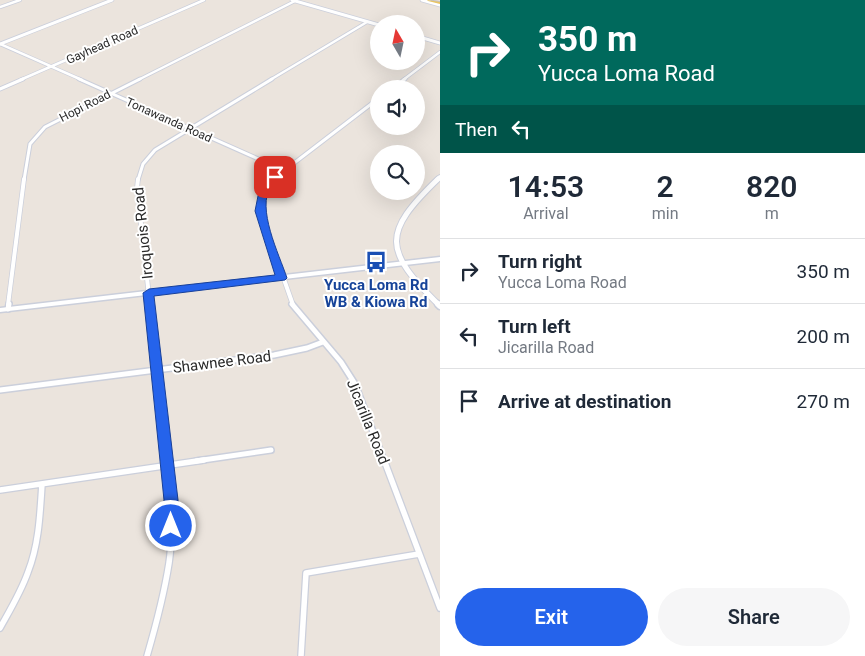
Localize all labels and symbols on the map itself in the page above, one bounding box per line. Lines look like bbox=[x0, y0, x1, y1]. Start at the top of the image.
north arrow bbox=[370, 15, 425, 70]
street label: Gayhead Road bbox=[64, 23, 140, 67]
street label: Hopi Road bbox=[57, 87, 113, 125]
street label: Tonawanda Road bbox=[124, 95, 214, 145]
pin bbox=[254, 156, 296, 198]
street label: Iroquois Road bbox=[129, 186, 157, 280]
bus stop icon: Yucca Loma Rd WB & Kiowa Rd bbox=[363, 249, 389, 275]
place label: Yucca Loma Rd WB & Kiowa Rd bbox=[324, 276, 428, 311]
street label: Shawnee Road bbox=[172, 347, 272, 377]
street label: Jicarilla Road bbox=[343, 377, 393, 467]
position arrow bbox=[144, 499, 196, 551]

